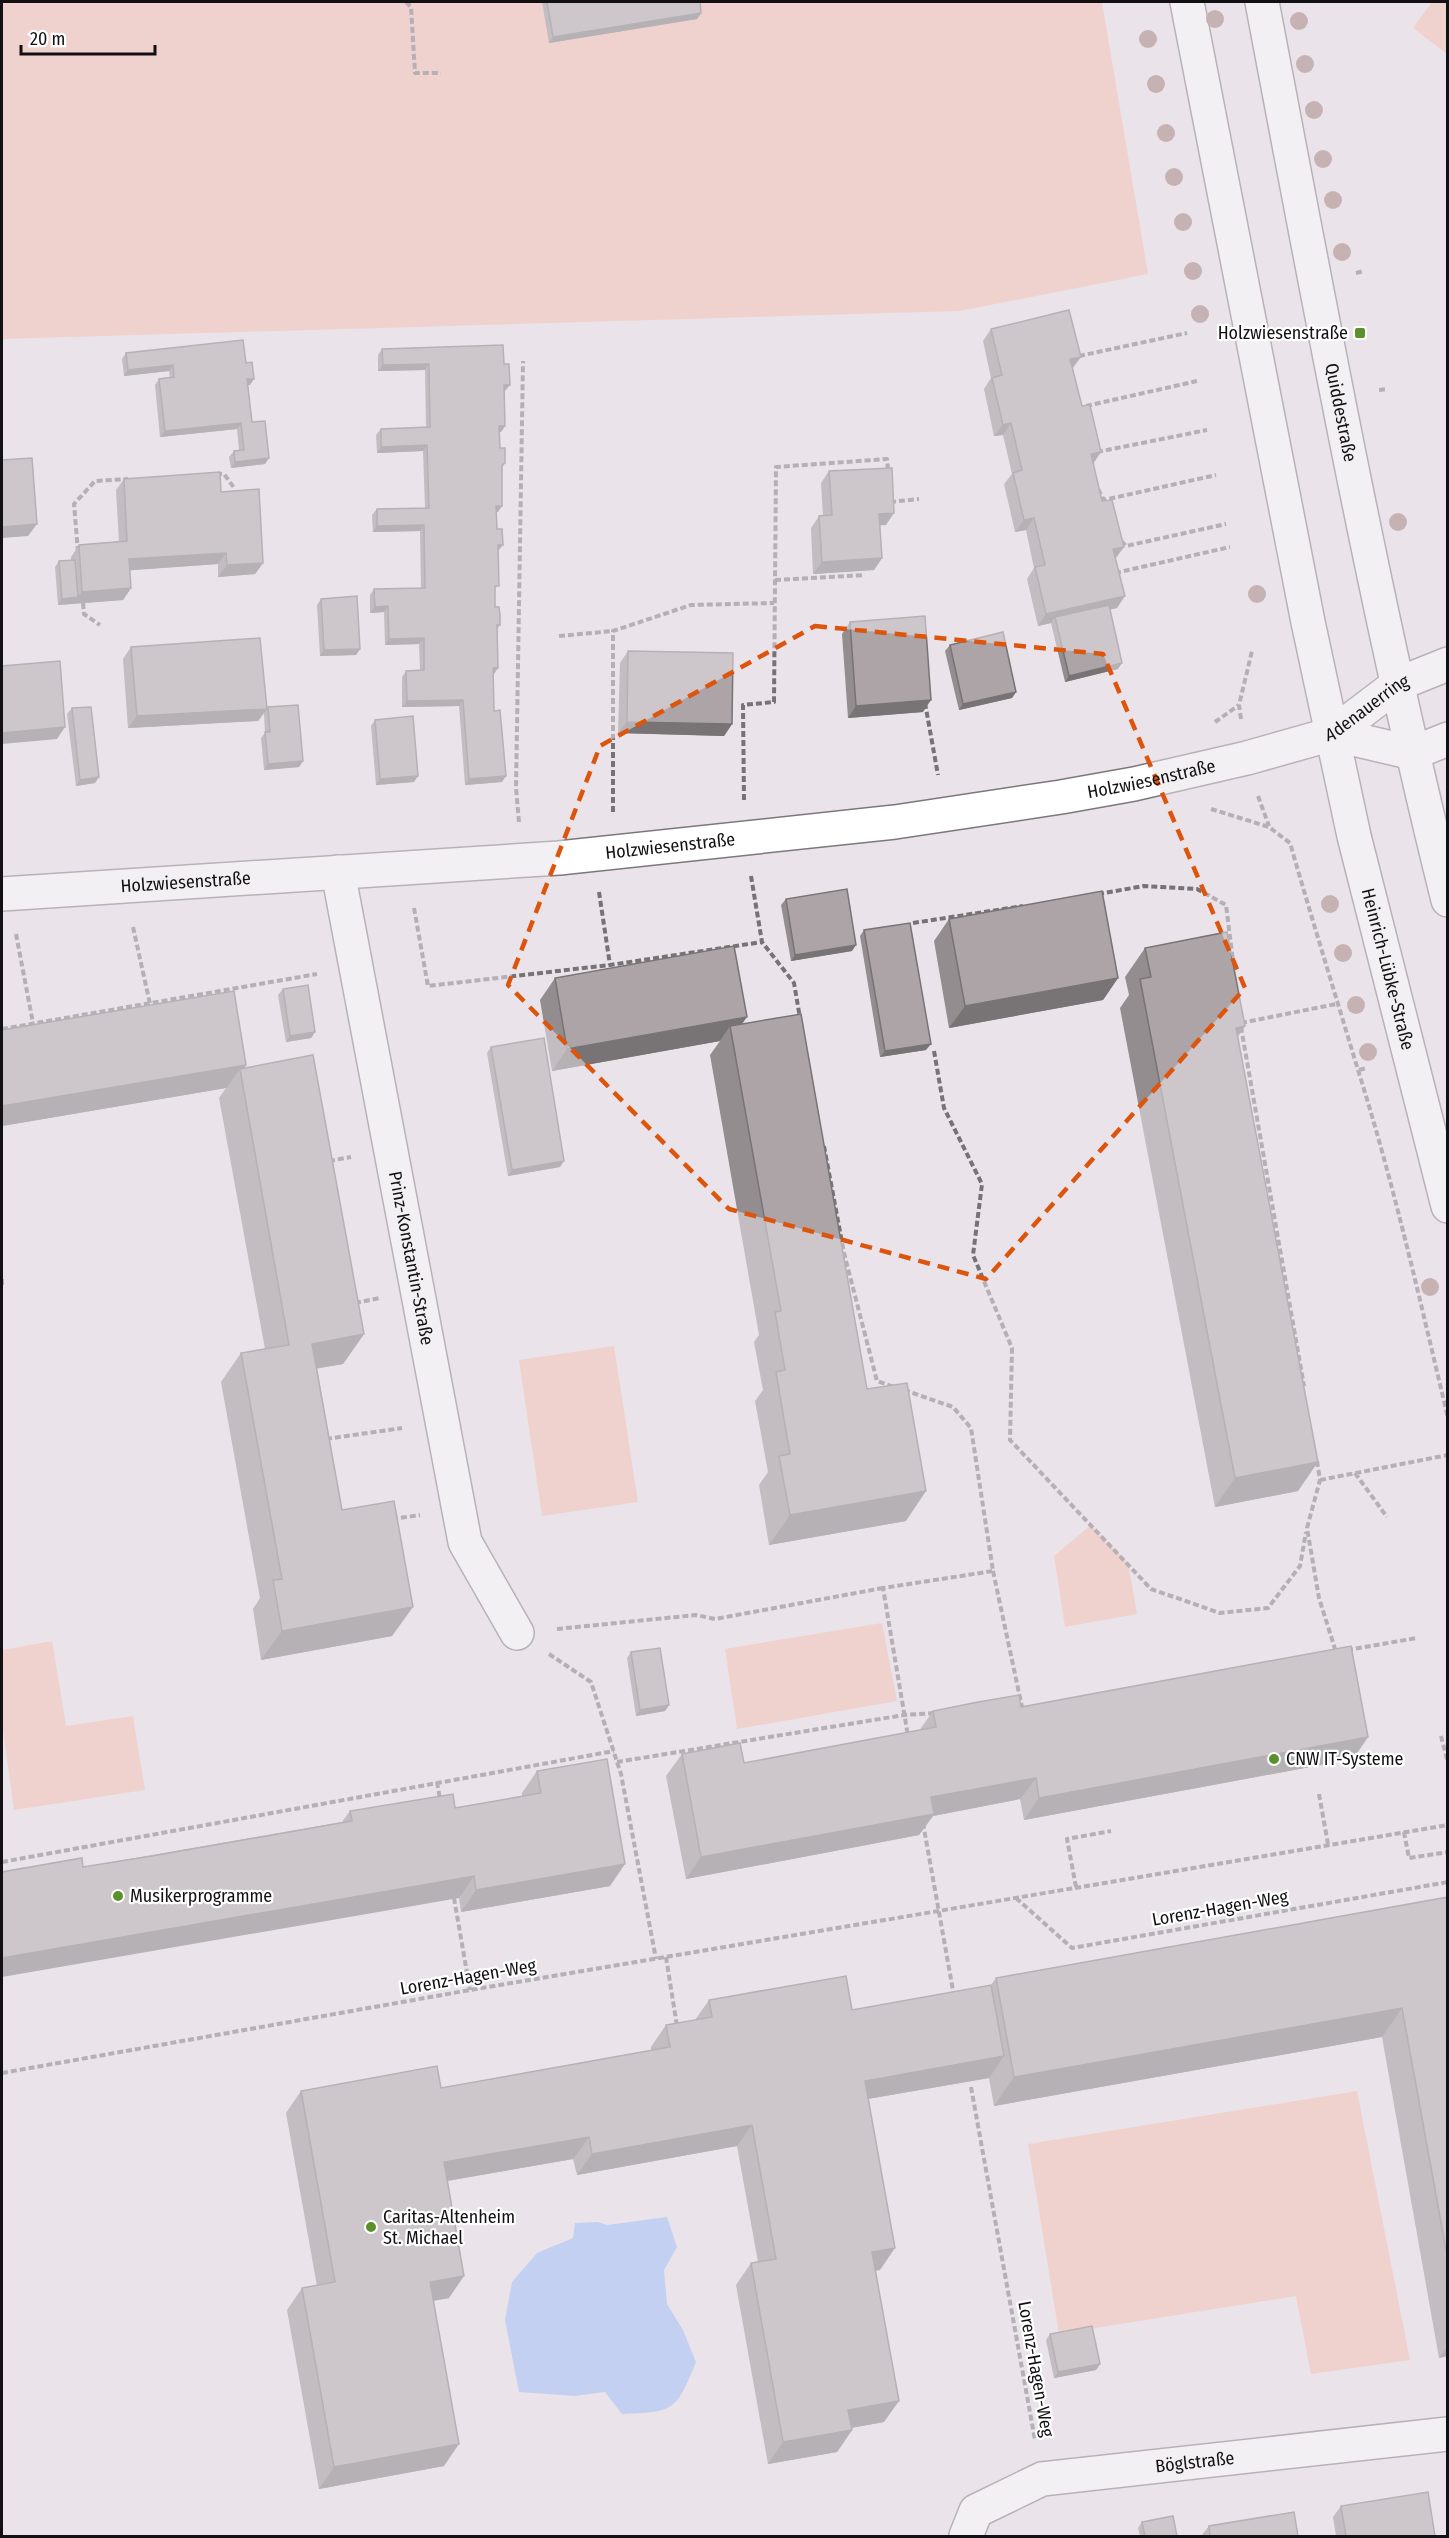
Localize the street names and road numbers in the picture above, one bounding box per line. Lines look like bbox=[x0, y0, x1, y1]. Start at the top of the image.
street label: Quiddestraße bbox=[1320, 361, 1361, 464]
street label: Adenauerring bbox=[1323, 670, 1413, 746]
street label: Holzwiesenstraße bbox=[1085, 755, 1218, 803]
street label: Holzwiesenstraße bbox=[604, 828, 736, 864]
street label: Holzwiesenstraße bbox=[120, 867, 252, 897]
street label: Heinrich-Lübke-Straße bbox=[1357, 886, 1419, 1053]
street label: Prinz-Konstantin-Straße bbox=[384, 1169, 438, 1347]
street label: Lorenz-Hagen-Weg bbox=[1150, 1885, 1290, 1931]
street label: Lorenz-Hagen-Weg bbox=[398, 1954, 538, 2000]
street label: Lorenz-Hagen-Weg bbox=[1013, 2299, 1059, 2439]
street label: Böglstraße bbox=[1154, 2447, 1235, 2477]

